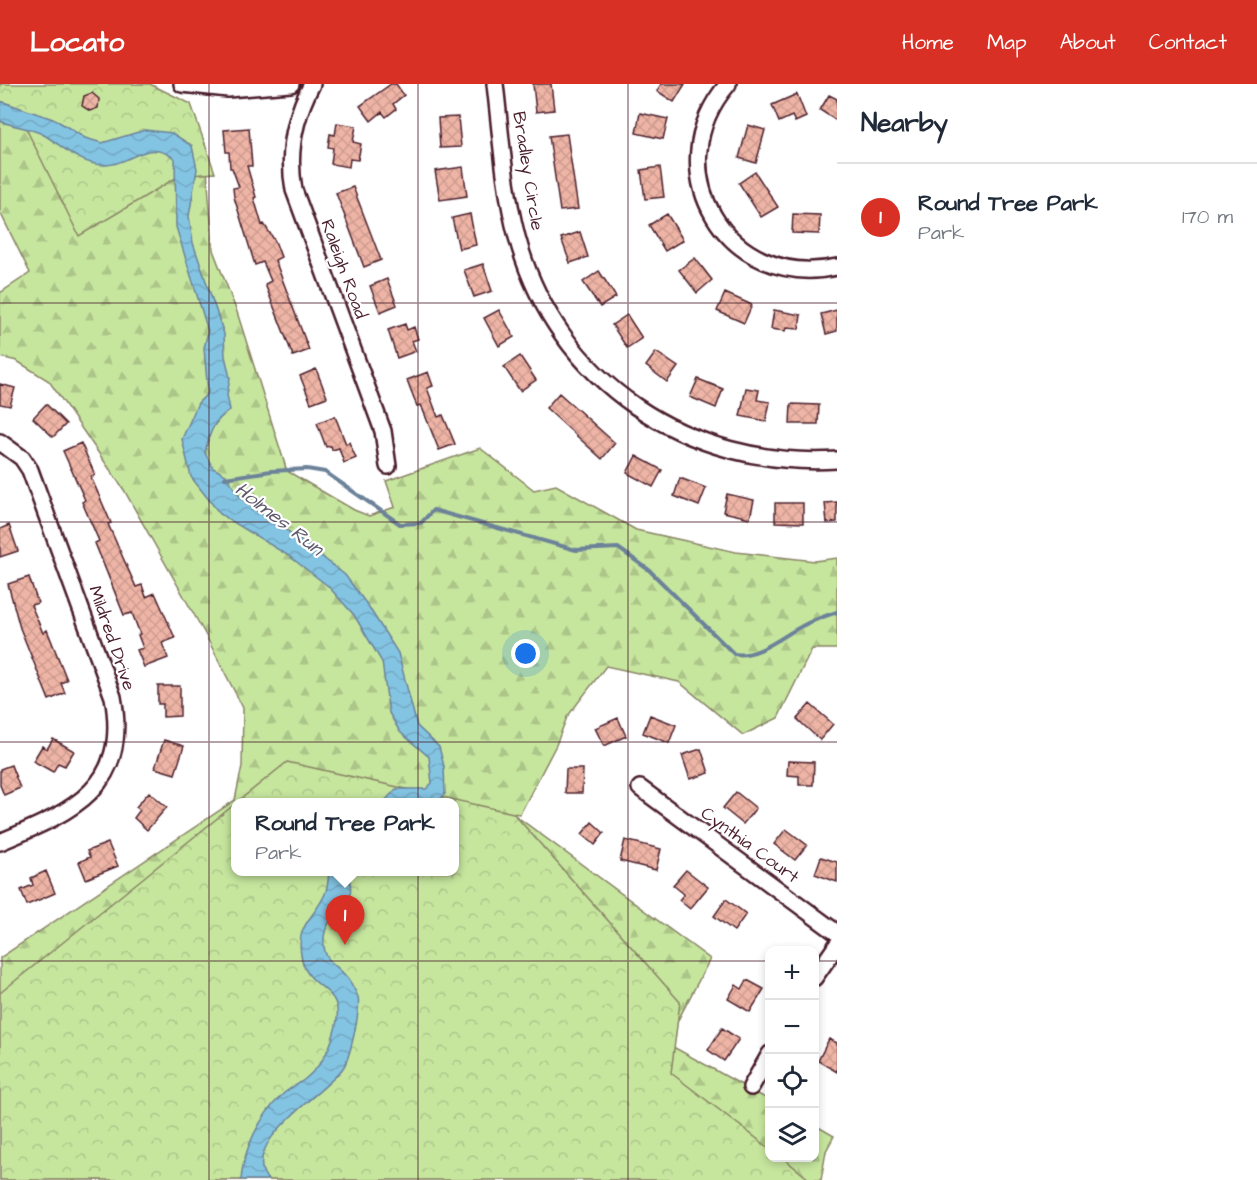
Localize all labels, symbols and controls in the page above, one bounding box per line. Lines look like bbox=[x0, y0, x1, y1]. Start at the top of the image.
text: Locato bbox=[30, 23, 124, 62]
text: Home bbox=[902, 28, 954, 57]
text: Map bbox=[987, 28, 1027, 57]
text: About bbox=[1060, 28, 1116, 57]
text: Contact bbox=[1149, 28, 1227, 57]
text: Nearby bbox=[861, 105, 948, 141]
street label: Bradley Circle bbox=[505, 110, 550, 233]
text: Round Tree Park bbox=[918, 188, 1098, 219]
text: 1 bbox=[879, 203, 882, 231]
text: 170 m bbox=[1182, 203, 1233, 231]
street label: Raleigh Road bbox=[314, 216, 374, 322]
text: Park bbox=[918, 219, 964, 247]
water label: Holmes Run bbox=[229, 476, 331, 564]
street label: Mildred Drive bbox=[82, 582, 142, 694]
your location bbox=[511, 639, 540, 668]
popup bbox=[231, 798, 459, 876]
street label: Cynthia Court bbox=[695, 801, 805, 890]
text: Round Tree Park bbox=[255, 808, 435, 839]
text: Park bbox=[255, 839, 301, 867]
pin: 1 bbox=[326, 896, 364, 945]
map controls bbox=[765, 946, 819, 1162]
button: + bbox=[765, 946, 819, 1000]
button: − bbox=[765, 1000, 819, 1054]
button: locate bbox=[765, 1054, 819, 1108]
button: layers bbox=[765, 1108, 819, 1162]

